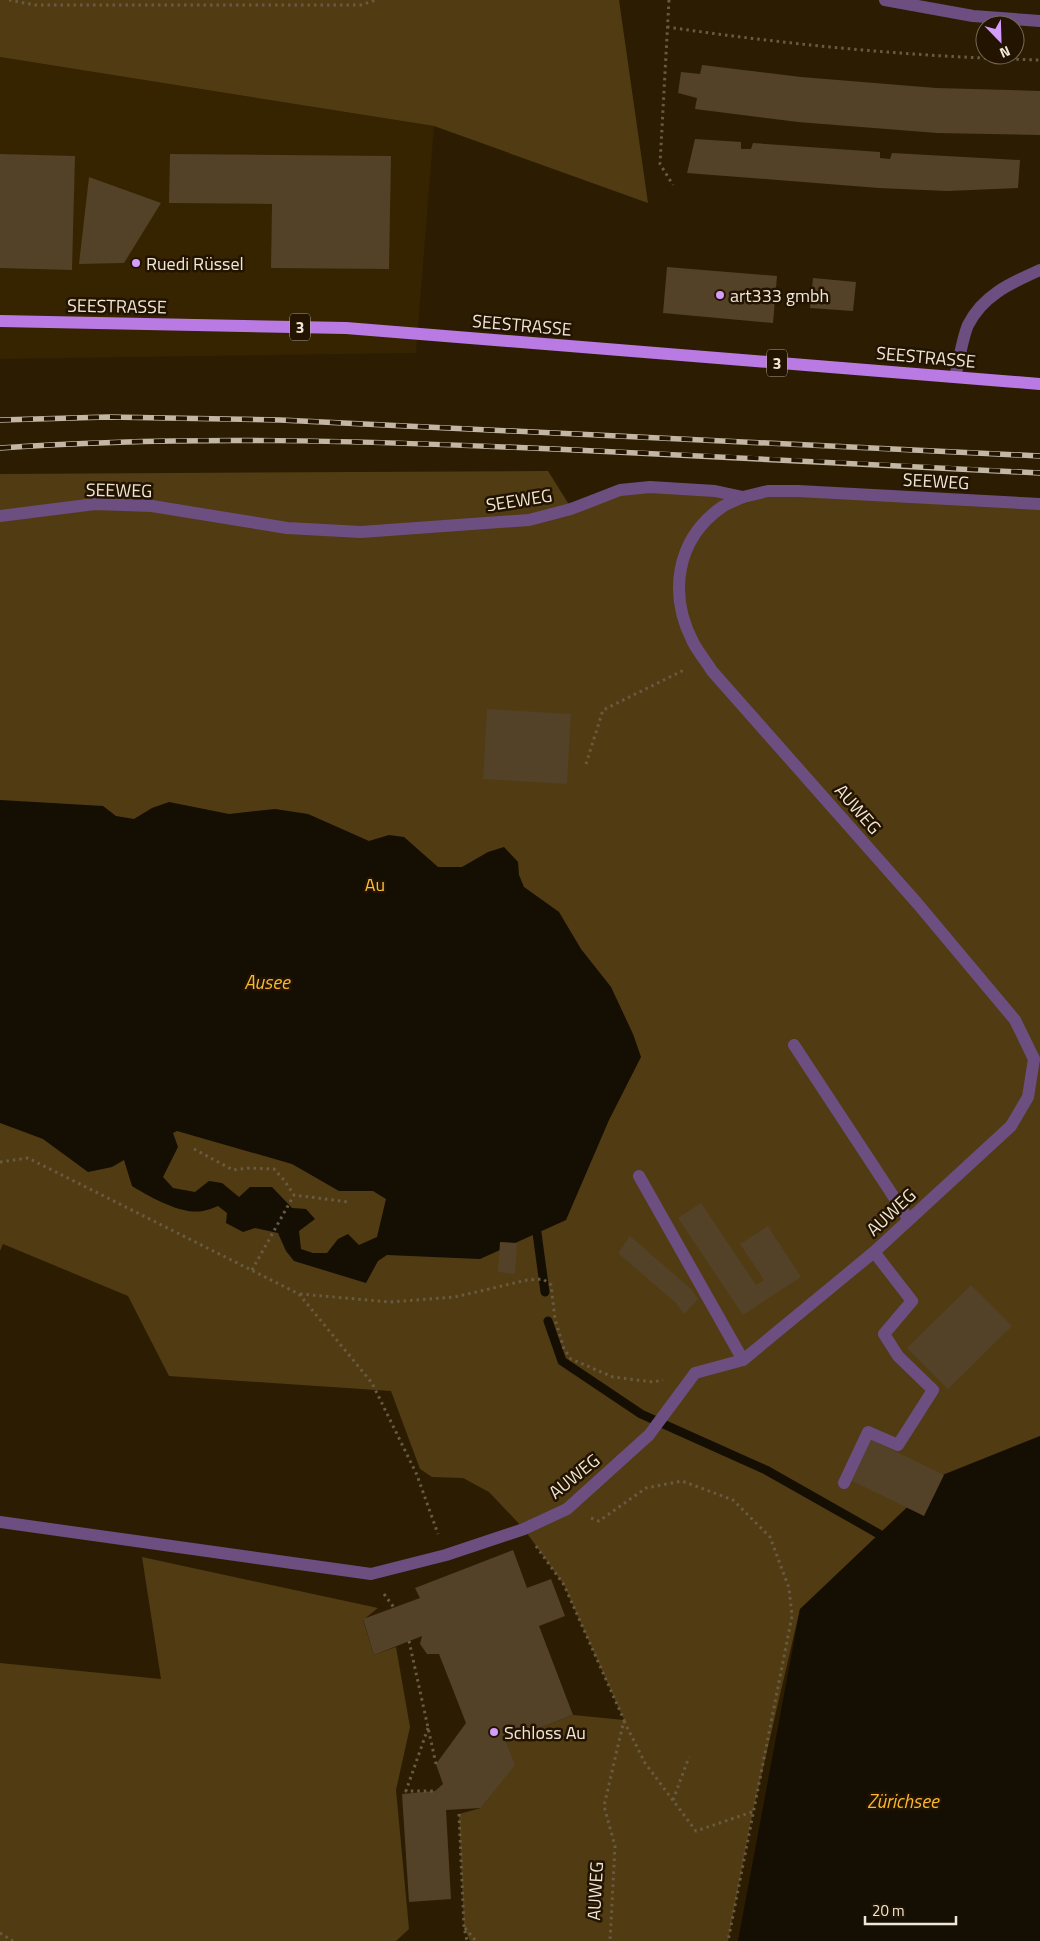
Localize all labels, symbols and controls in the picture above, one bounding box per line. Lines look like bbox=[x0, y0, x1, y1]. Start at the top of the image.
north arrow bbox=[975, 15, 1025, 65]
text: N bbox=[997, 41, 1014, 64]
place label: Ruedi Rüssel bbox=[146, 250, 244, 277]
marker: Ruedi Rüssel bbox=[130, 257, 142, 269]
place label: art333 gmbh bbox=[730, 282, 829, 309]
marker: art333 gmbh bbox=[714, 289, 726, 301]
street label: SEESTRASSE bbox=[67, 292, 167, 320]
street label: SEESTRASSE bbox=[471, 307, 573, 343]
road number: 3 bbox=[290, 314, 310, 341]
street label: SEESTRASSE bbox=[875, 339, 977, 375]
road number: 3 bbox=[767, 349, 787, 376]
street label: SEEWEG bbox=[902, 466, 970, 496]
street label: SEEWEG bbox=[86, 476, 152, 504]
street label: SEEWEG bbox=[484, 481, 554, 519]
street label: AUWEG bbox=[828, 778, 888, 840]
park label: Au bbox=[365, 871, 385, 898]
water label: Ausee bbox=[244, 967, 291, 996]
street label: AUWEG bbox=[860, 1182, 922, 1242]
street label: AUWEG bbox=[543, 1447, 605, 1505]
place label: Schloss Au bbox=[504, 1719, 586, 1746]
marker: Schloss Au bbox=[488, 1726, 500, 1738]
water label: Zürichsee bbox=[867, 1786, 940, 1815]
street label: AUWEG bbox=[580, 1861, 610, 1921]
scale bar bbox=[865, 1894, 956, 1926]
text: 20 m bbox=[872, 1899, 905, 1922]

